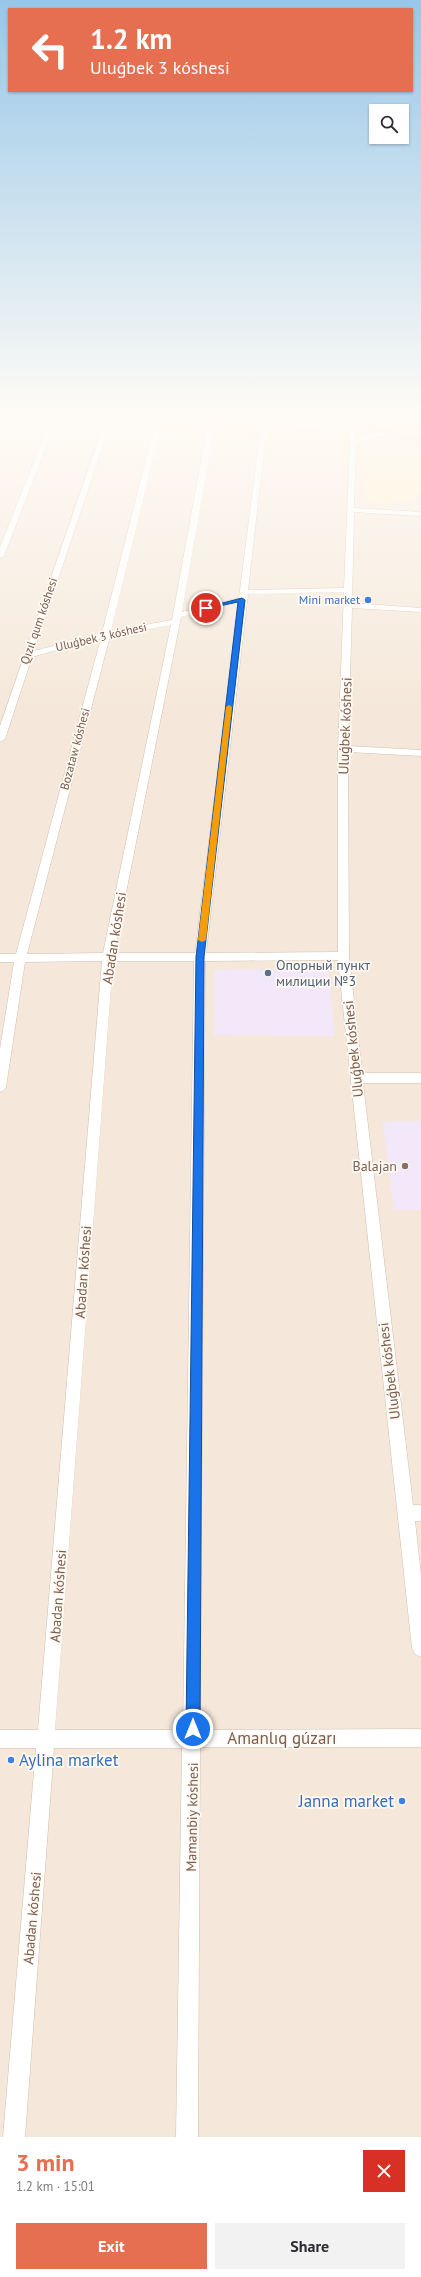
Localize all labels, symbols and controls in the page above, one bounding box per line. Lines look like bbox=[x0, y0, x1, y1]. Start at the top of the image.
text: 1.2 km bbox=[90, 20, 172, 57]
icon: left bbox=[24, 24, 76, 76]
text: Uluǵbek 3 kóshesi bbox=[90, 56, 230, 79]
map controls bbox=[369, 104, 409, 144]
button: search bbox=[369, 104, 409, 144]
street label: Qızıl qum kóshesi bbox=[17, 576, 60, 666]
pin bbox=[189, 591, 223, 625]
place label: Mini market bbox=[299, 592, 360, 607]
marker: Mini market bbox=[363, 595, 373, 605]
icon: arrive bbox=[195, 597, 217, 619]
street label: Uluǵbek 3 kóshesi bbox=[54, 619, 148, 654]
street label: Uluǵbek kóshesi bbox=[334, 677, 356, 775]
street label: Bozataw kóshesi bbox=[56, 706, 93, 792]
street label: Abadan kóshesi bbox=[98, 891, 130, 985]
place label: Опорный пункт милиции №3 bbox=[276, 956, 371, 990]
marker: Опорный пункт милиции №3 bbox=[263, 968, 273, 978]
street label: Uluǵbek kóshesi bbox=[339, 1000, 367, 1098]
place label: Balajan bbox=[353, 1157, 397, 1175]
marker: Balajan bbox=[400, 1161, 410, 1171]
street label: Abadan kóshesi bbox=[71, 1225, 95, 1319]
street label: Uluǵbek kóshesi bbox=[374, 1322, 404, 1420]
street label: Abadan kóshesi bbox=[46, 1549, 70, 1643]
position arrow bbox=[172, 1708, 214, 1750]
street label: Amanlıq gúzarı bbox=[227, 1727, 337, 1749]
place label: Aylina market bbox=[19, 1749, 119, 1771]
marker: Aylina market bbox=[6, 1755, 16, 1765]
street label: Mamanbiy kóshesi bbox=[182, 1762, 202, 1872]
place label: Janna market bbox=[298, 1790, 394, 1812]
marker: Janna market bbox=[397, 1796, 407, 1806]
street label: Abadan kóshesi bbox=[19, 1871, 45, 1965]
text: 3 min bbox=[16, 2147, 75, 2178]
button: close bbox=[363, 2150, 405, 2192]
text: 1.2 km · 15:01 bbox=[16, 2178, 95, 2195]
button: Exit bbox=[16, 2223, 207, 2269]
button: Share bbox=[215, 2223, 405, 2269]

